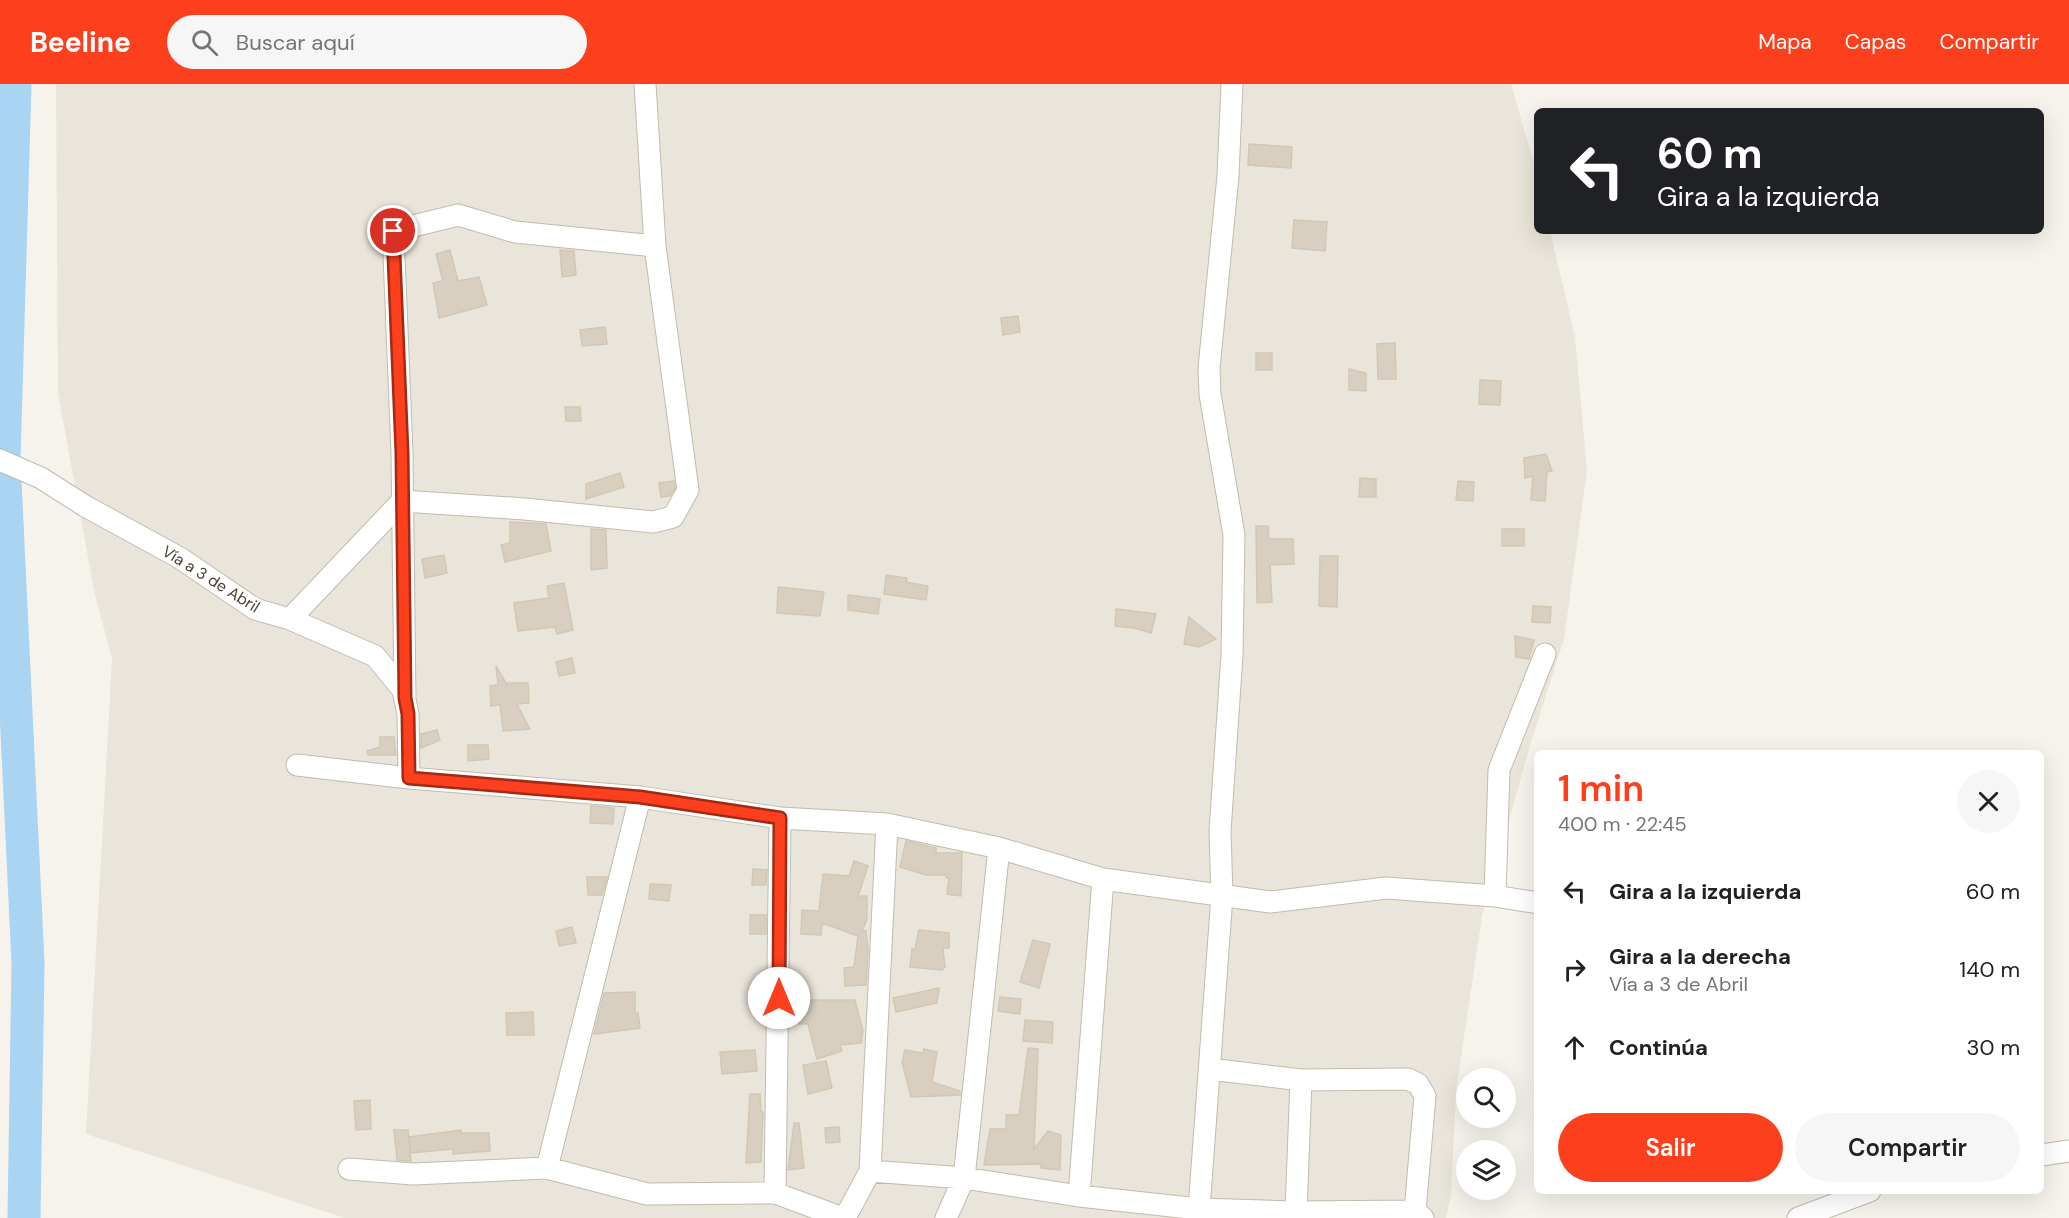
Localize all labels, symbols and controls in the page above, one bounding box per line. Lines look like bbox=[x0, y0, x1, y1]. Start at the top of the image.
search box bbox=[167, 15, 587, 69]
text: Beeline bbox=[30, 24, 131, 61]
icon: search bbox=[188, 26, 221, 59]
text: Buscar aquí bbox=[236, 28, 355, 57]
text: Mapa bbox=[1758, 28, 1812, 56]
text: Capas bbox=[1845, 28, 1906, 56]
text: Compartir bbox=[1939, 28, 2039, 56]
text: 60 m bbox=[1657, 126, 1763, 181]
icon: left bbox=[1558, 132, 1636, 210]
text: Gira a la izquierda bbox=[1657, 179, 1880, 214]
pin bbox=[367, 205, 418, 256]
icon: arrive bbox=[376, 214, 409, 247]
street label: Vía a 3 de Abril bbox=[158, 541, 264, 617]
text: 1 min bbox=[1558, 765, 1644, 812]
button: close bbox=[1957, 770, 2020, 833]
text: 400 m · 22:45 bbox=[1558, 811, 1687, 837]
icon: left bbox=[1558, 875, 1591, 908]
text: Gira a la izquierda bbox=[1609, 877, 1801, 906]
text: 60 m bbox=[1966, 877, 2020, 906]
text: Gira a la derecha bbox=[1609, 942, 1791, 971]
icon: right bbox=[1558, 953, 1591, 986]
text: 140 m bbox=[1959, 955, 2020, 984]
position arrow bbox=[747, 966, 811, 1030]
text: Vía a 3 de Abril bbox=[1609, 971, 1748, 997]
icon: ahead bbox=[1558, 1031, 1591, 1064]
text: Continúa bbox=[1609, 1033, 1708, 1062]
text: 30 m bbox=[1966, 1033, 2020, 1062]
map controls bbox=[1456, 1068, 1516, 1200]
button: search bbox=[1456, 1068, 1516, 1128]
button: Salir bbox=[1558, 1113, 1783, 1182]
button: Compartir bbox=[1795, 1113, 2020, 1182]
button: layers bbox=[1456, 1140, 1516, 1200]

